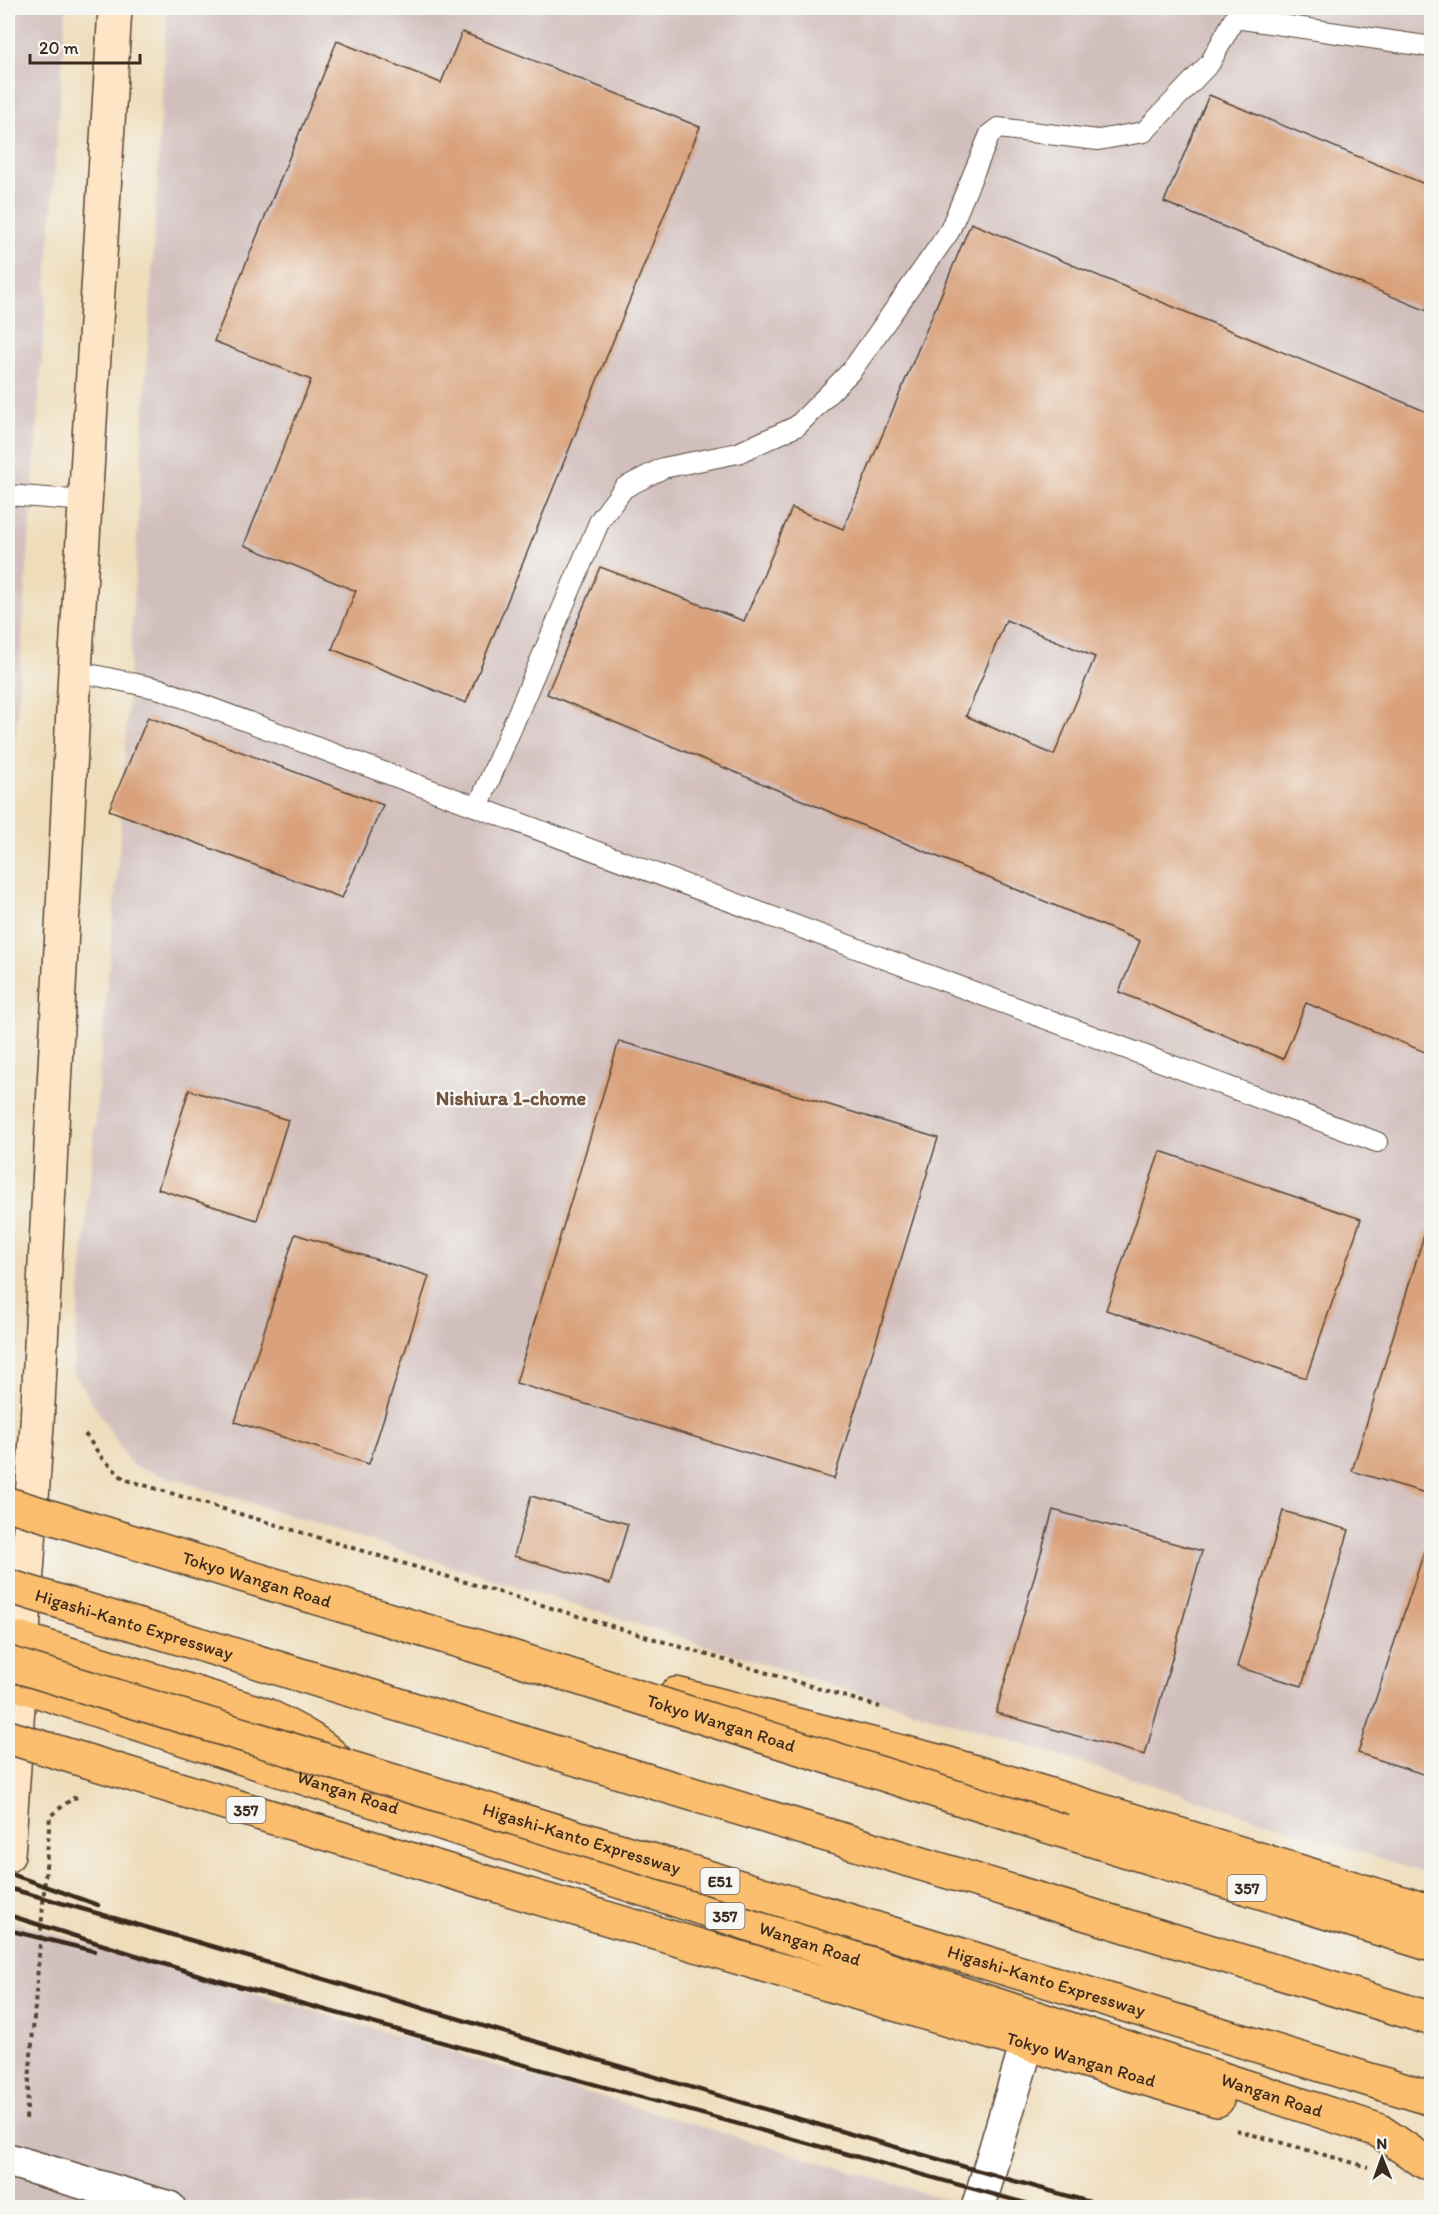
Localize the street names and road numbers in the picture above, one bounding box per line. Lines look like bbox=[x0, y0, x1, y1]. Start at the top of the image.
street label: Tokyo Wangan Road bbox=[179, 1547, 334, 1613]
street label: Higashi-Kanto Expressway bbox=[33, 1584, 236, 1665]
street label: Tokyo Wangan Road bbox=[644, 1689, 798, 1757]
street label: Wangan Road bbox=[294, 1766, 402, 1819]
road number: 357 bbox=[226, 1797, 266, 1823]
street label: Higashi-Kanto Expressway bbox=[480, 1798, 684, 1879]
road number: E51 bbox=[700, 1868, 740, 1894]
road number: 357 bbox=[1228, 1875, 1266, 1901]
road number: 357 bbox=[706, 1903, 744, 1929]
street label: Wangan Road bbox=[756, 1917, 864, 1971]
street label: Higashi-Kanto Expressway bbox=[945, 1940, 1148, 2022]
street label: Tokyo Wangan Road bbox=[1004, 2027, 1159, 2092]
street label: Wangan Road bbox=[1218, 2068, 1326, 2122]

